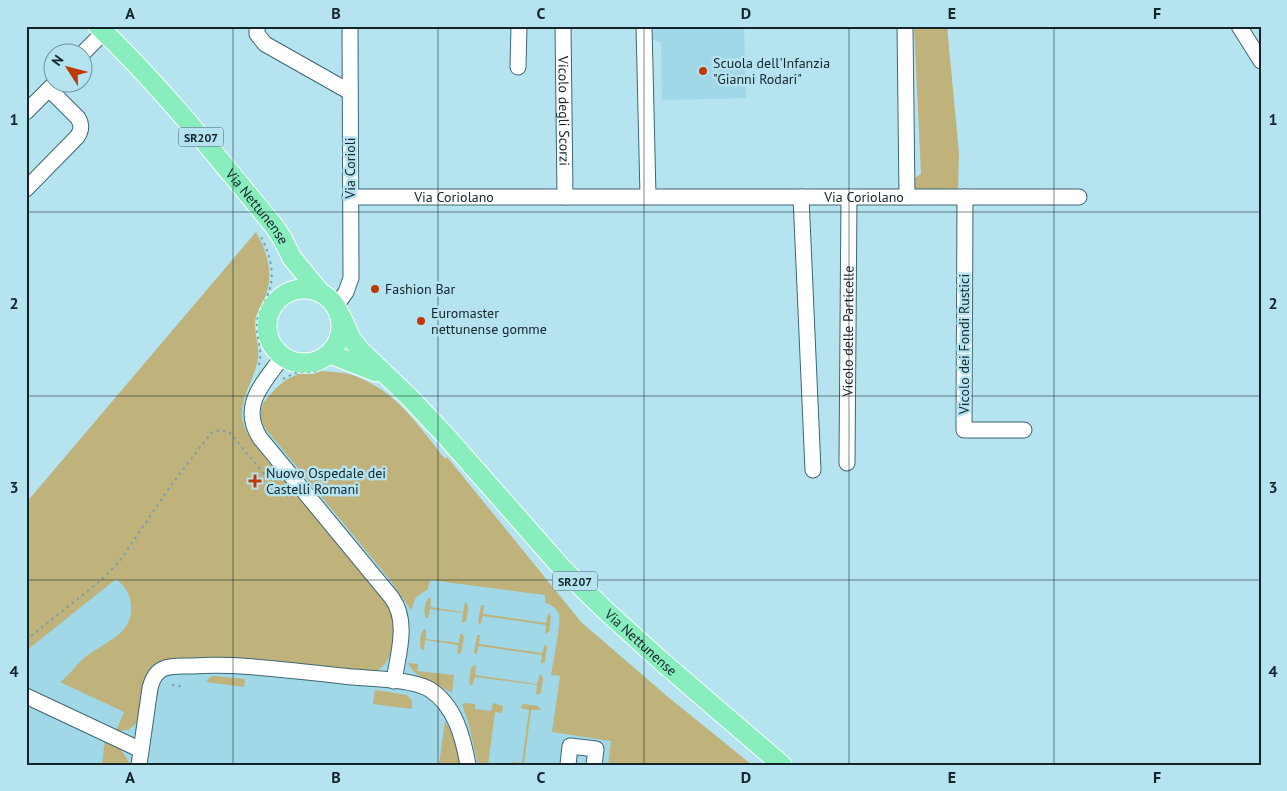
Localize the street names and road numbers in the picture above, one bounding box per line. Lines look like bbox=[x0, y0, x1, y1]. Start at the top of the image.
street label: Vicolo degli Scorzi bbox=[554, 55, 574, 166]
road number: SR207 bbox=[178, 128, 224, 146]
street label: Via Corioli bbox=[341, 137, 359, 200]
street label: Via Nettunense bbox=[221, 164, 293, 247]
street label: Via Coriolano bbox=[413, 188, 494, 206]
street label: Via Coriolano bbox=[823, 188, 904, 206]
street label: Vicolo delle Particelle bbox=[838, 266, 857, 397]
street label: Vicolo dei Fondi Rustici bbox=[955, 274, 973, 415]
road number: SR207 bbox=[552, 572, 598, 590]
street label: Via Nettunense bbox=[600, 604, 681, 680]

